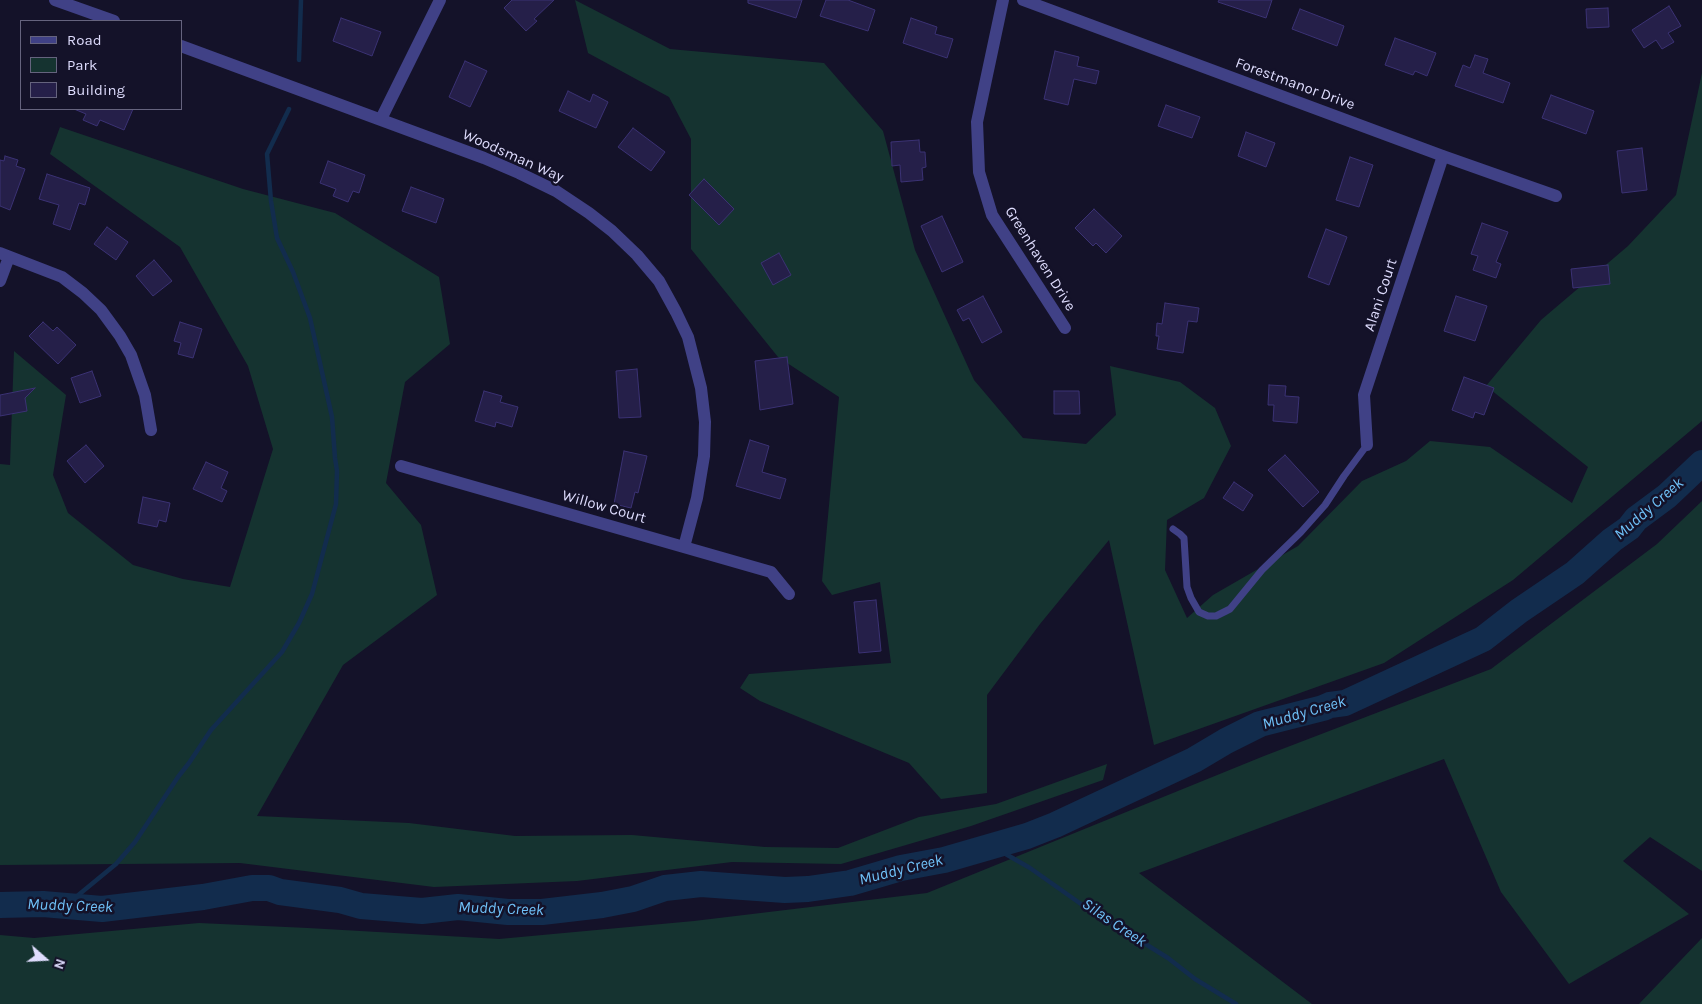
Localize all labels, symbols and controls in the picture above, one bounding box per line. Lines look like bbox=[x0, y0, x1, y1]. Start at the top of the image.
legend bbox=[20, 20, 182, 110]
text: Road bbox=[67, 31, 102, 49]
street label: Forestmanor Drive bbox=[1233, 54, 1357, 114]
text: Park bbox=[67, 56, 97, 74]
text: Building bbox=[67, 81, 125, 99]
street label: Woodsman Way bbox=[459, 126, 567, 186]
street label: Greenhaven Drive bbox=[1001, 203, 1079, 315]
street label: Alani Court bbox=[1361, 256, 1401, 334]
water label: Muddy Creek bbox=[1610, 474, 1688, 544]
street label: Willow Court bbox=[560, 486, 648, 528]
water label: Muddy Creek bbox=[1260, 692, 1348, 734]
water label: Muddy Creek bbox=[857, 850, 945, 890]
water label: Muddy Creek bbox=[27, 895, 113, 917]
water label: Silas Creek bbox=[1078, 895, 1150, 951]
water label: Muddy Creek bbox=[458, 898, 544, 920]
north arrow bbox=[20, 934, 70, 984]
text: N bbox=[50, 957, 69, 972]

